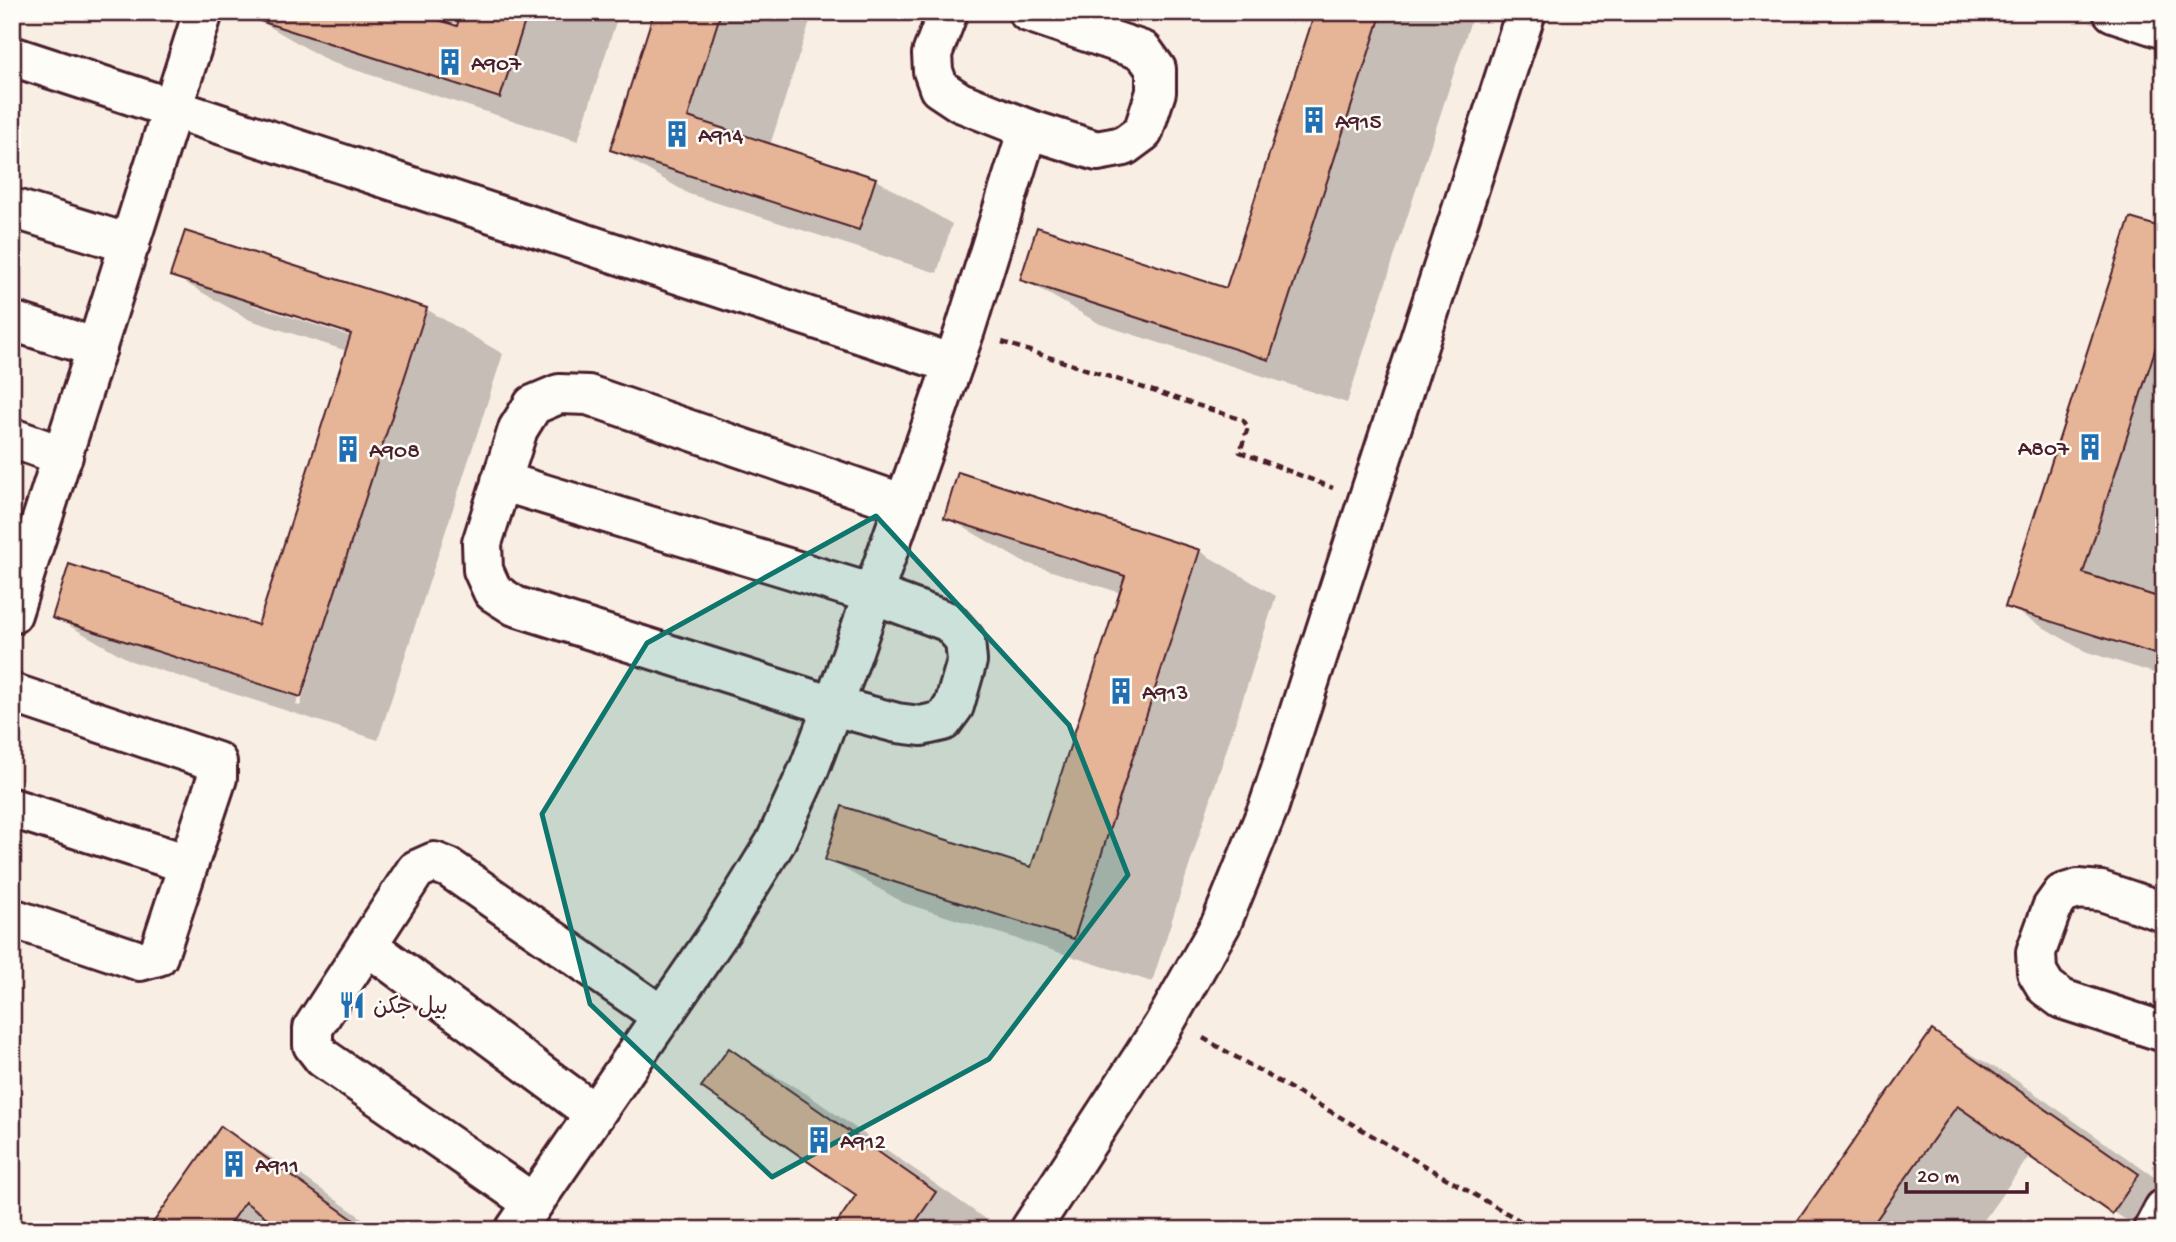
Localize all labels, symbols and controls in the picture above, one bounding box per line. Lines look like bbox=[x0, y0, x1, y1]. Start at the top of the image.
building icon: A907 bbox=[435, 47, 465, 77]
place label: A907 bbox=[471, 52, 522, 79]
building icon: A915 bbox=[1299, 105, 1329, 135]
place label: A915 bbox=[1335, 110, 1381, 137]
building icon: A914 bbox=[662, 119, 692, 149]
place label: A914 bbox=[698, 124, 743, 151]
building icon: A807 bbox=[2075, 432, 2105, 462]
building icon: A908 bbox=[333, 434, 363, 464]
place label: A807 bbox=[2018, 437, 2070, 464]
place label: A908 bbox=[369, 439, 420, 466]
building icon: A913 bbox=[1106, 676, 1136, 706]
place label: A913 bbox=[1142, 681, 1188, 708]
restaurant icon: بيل جكن bbox=[337, 990, 367, 1020]
place label: بيل جكن bbox=[373, 995, 448, 1022]
building icon: A912 bbox=[804, 1125, 834, 1155]
place label: A912 bbox=[840, 1130, 886, 1157]
building icon: A911 bbox=[219, 1149, 249, 1179]
scale bar bbox=[1906, 1151, 2027, 1195]
place label: A911 bbox=[255, 1154, 299, 1181]
text: 20 m bbox=[1917, 1166, 1959, 1191]

